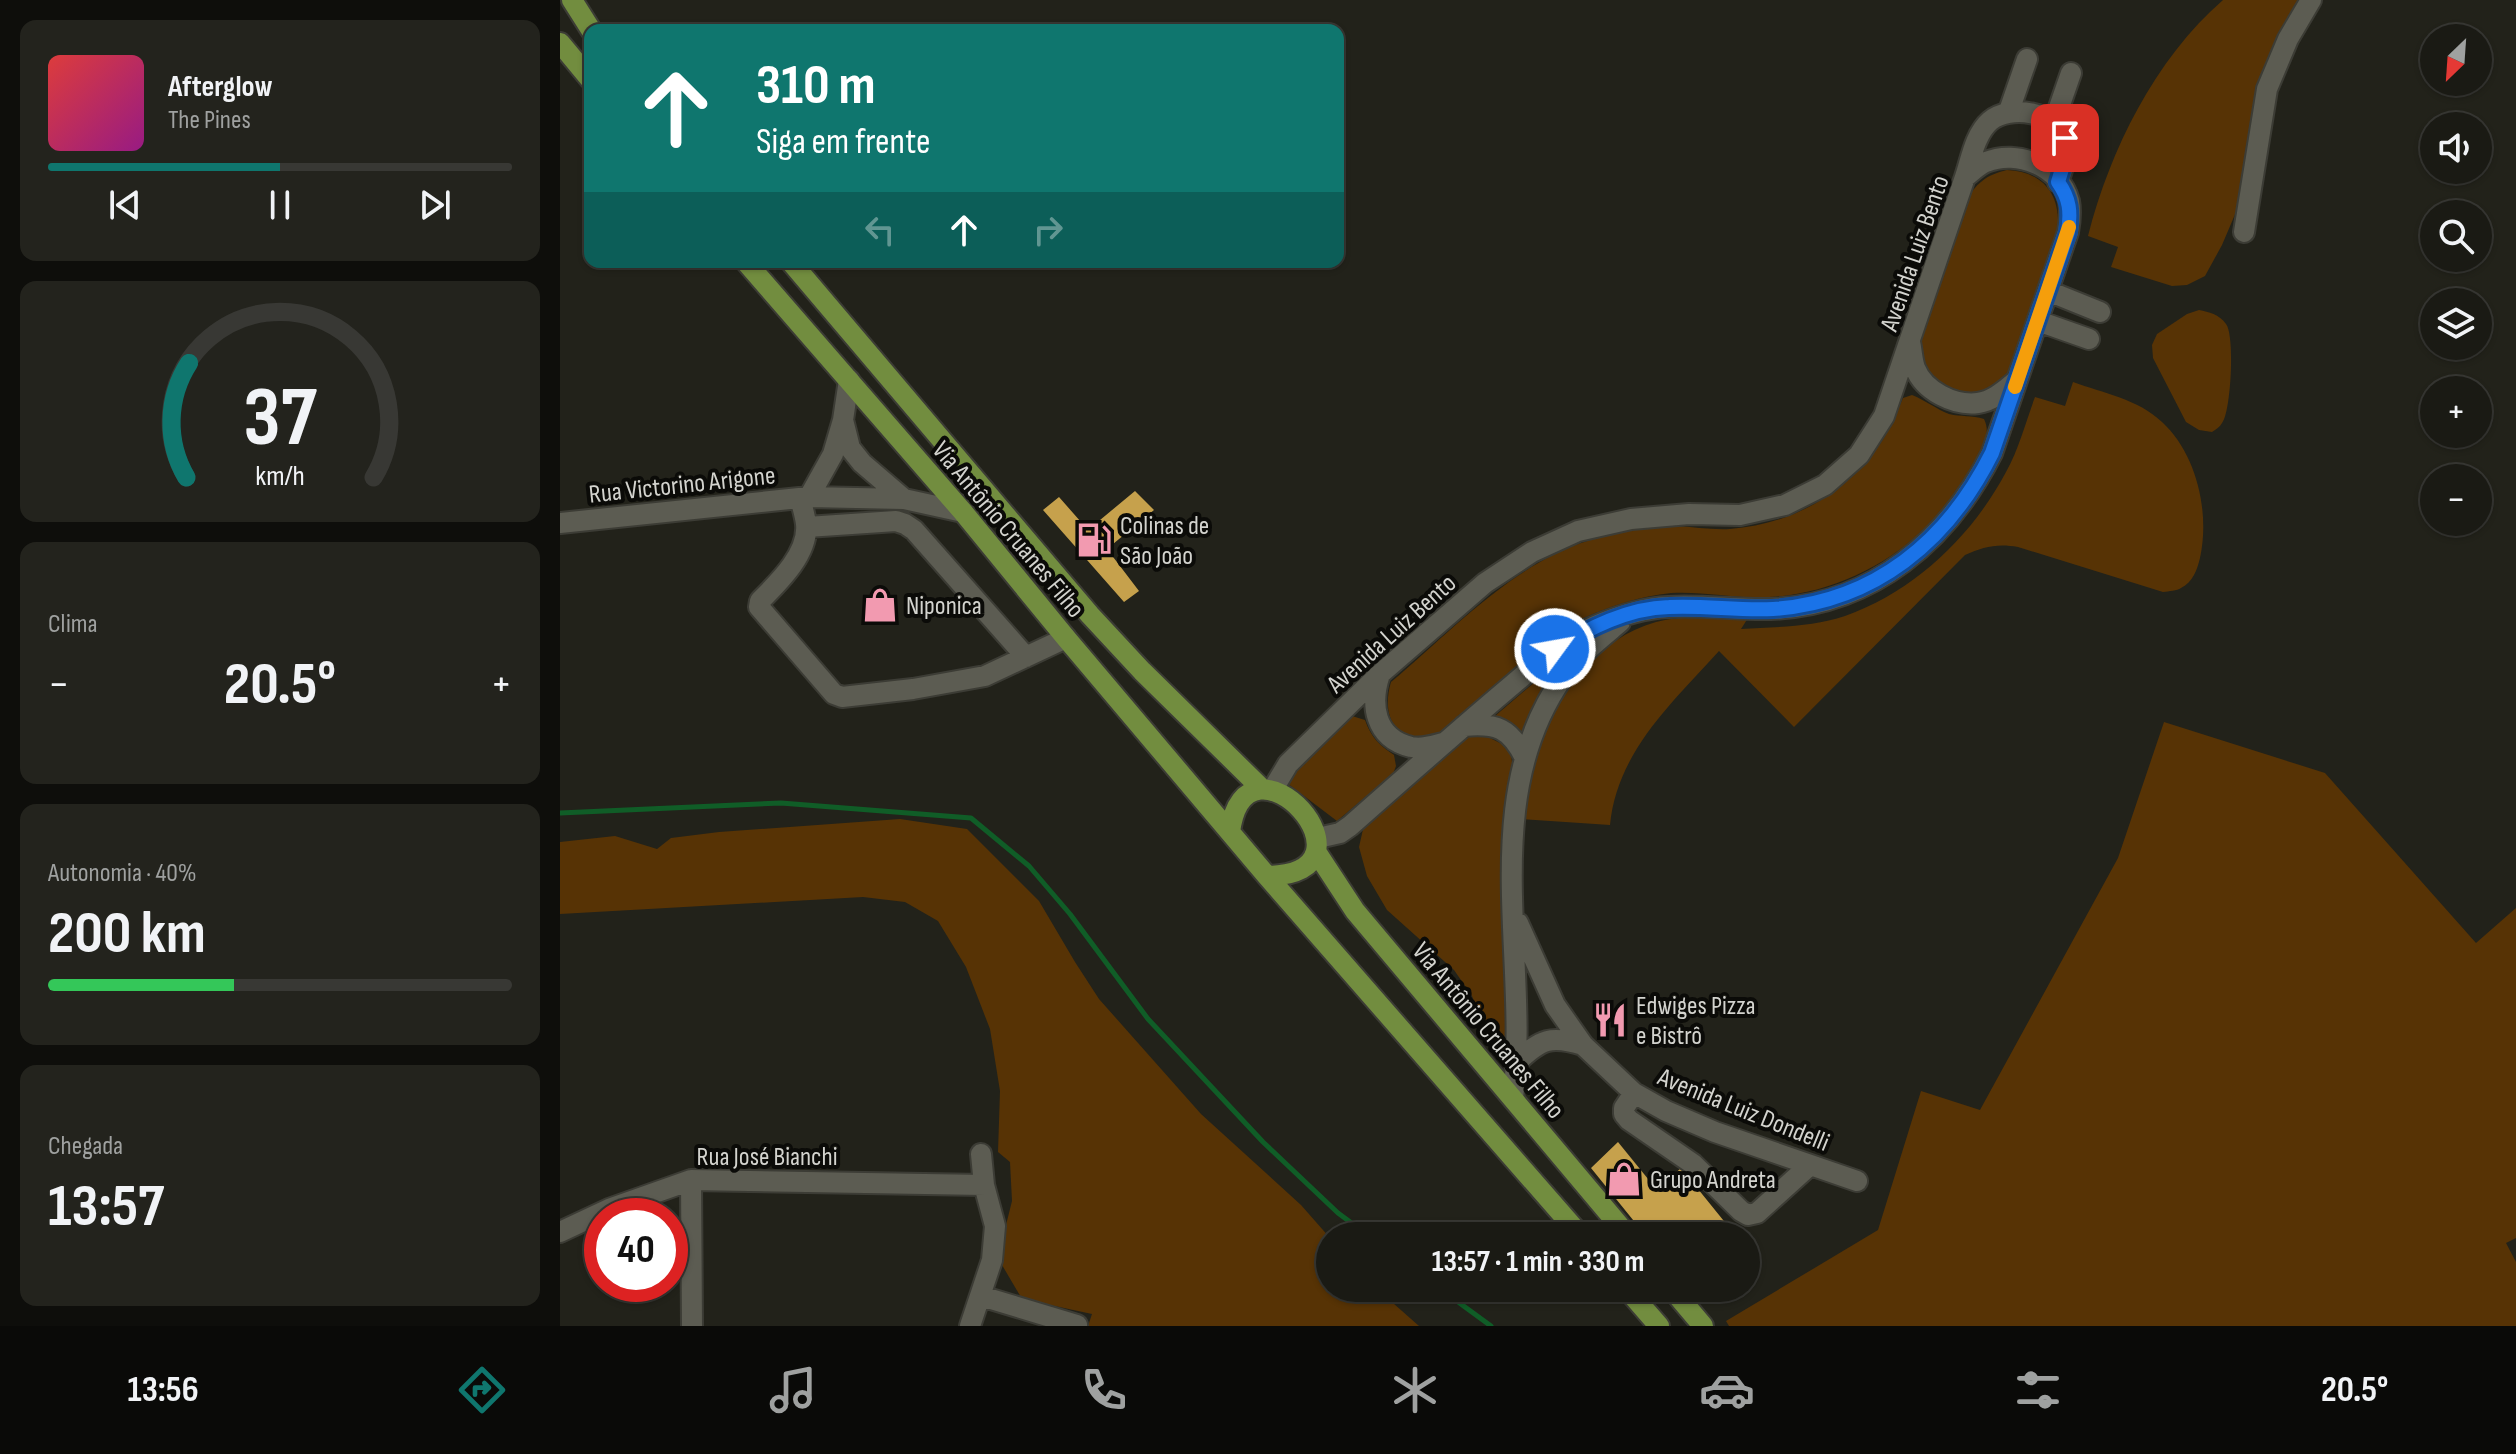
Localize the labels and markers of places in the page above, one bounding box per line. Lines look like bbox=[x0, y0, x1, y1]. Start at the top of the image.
pin bbox=[2031, 104, 2099, 172]
place label: Colinas de São João bbox=[1120, 511, 1209, 572]
fuel station icon: Colinas de São João bbox=[1075, 521, 1113, 559]
shop icon: Niponica bbox=[861, 586, 899, 624]
place label: Niponica bbox=[906, 591, 982, 622]
place label: Edwiges Pizza e Bistrô bbox=[1636, 991, 1756, 1052]
restaurant icon: Edwiges Pizza e Bistrô bbox=[1591, 1001, 1629, 1039]
shop icon: Grupo Andreta bbox=[1605, 1160, 1643, 1198]
place label: Grupo Andreta bbox=[1650, 1165, 1776, 1196]

